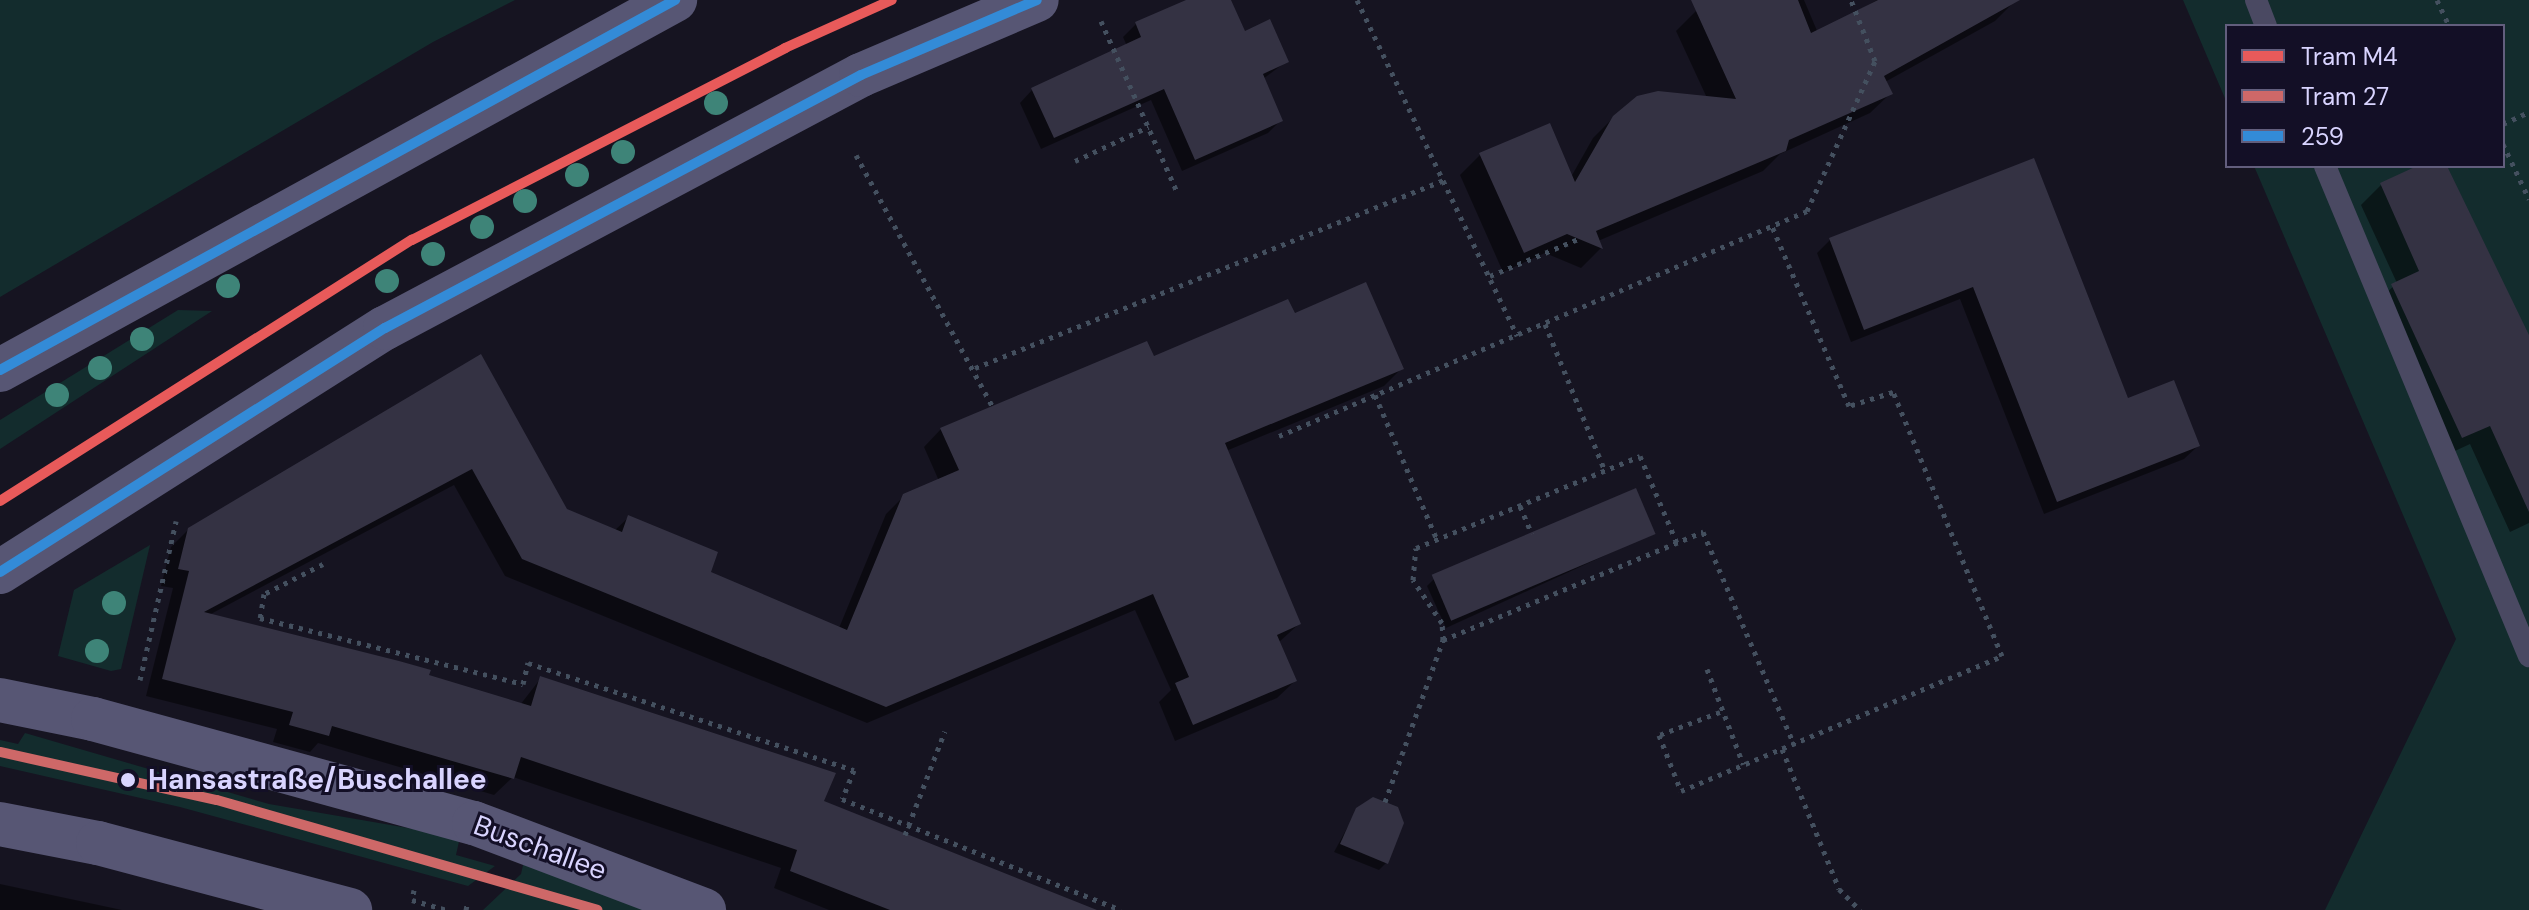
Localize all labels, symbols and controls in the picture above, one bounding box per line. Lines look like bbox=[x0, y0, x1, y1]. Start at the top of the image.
legend bbox=[2225, 24, 2505, 168]
text: Tram M4 bbox=[2301, 41, 2398, 72]
text: Tram 27 bbox=[2301, 81, 2389, 112]
text: 259 bbox=[2301, 121, 2344, 152]
place label: Hansastraße/Buschallee bbox=[148, 763, 487, 797]
marker: Hansastraße/Buschallee bbox=[115, 767, 141, 793]
street label: Buschallee bbox=[469, 809, 611, 887]

